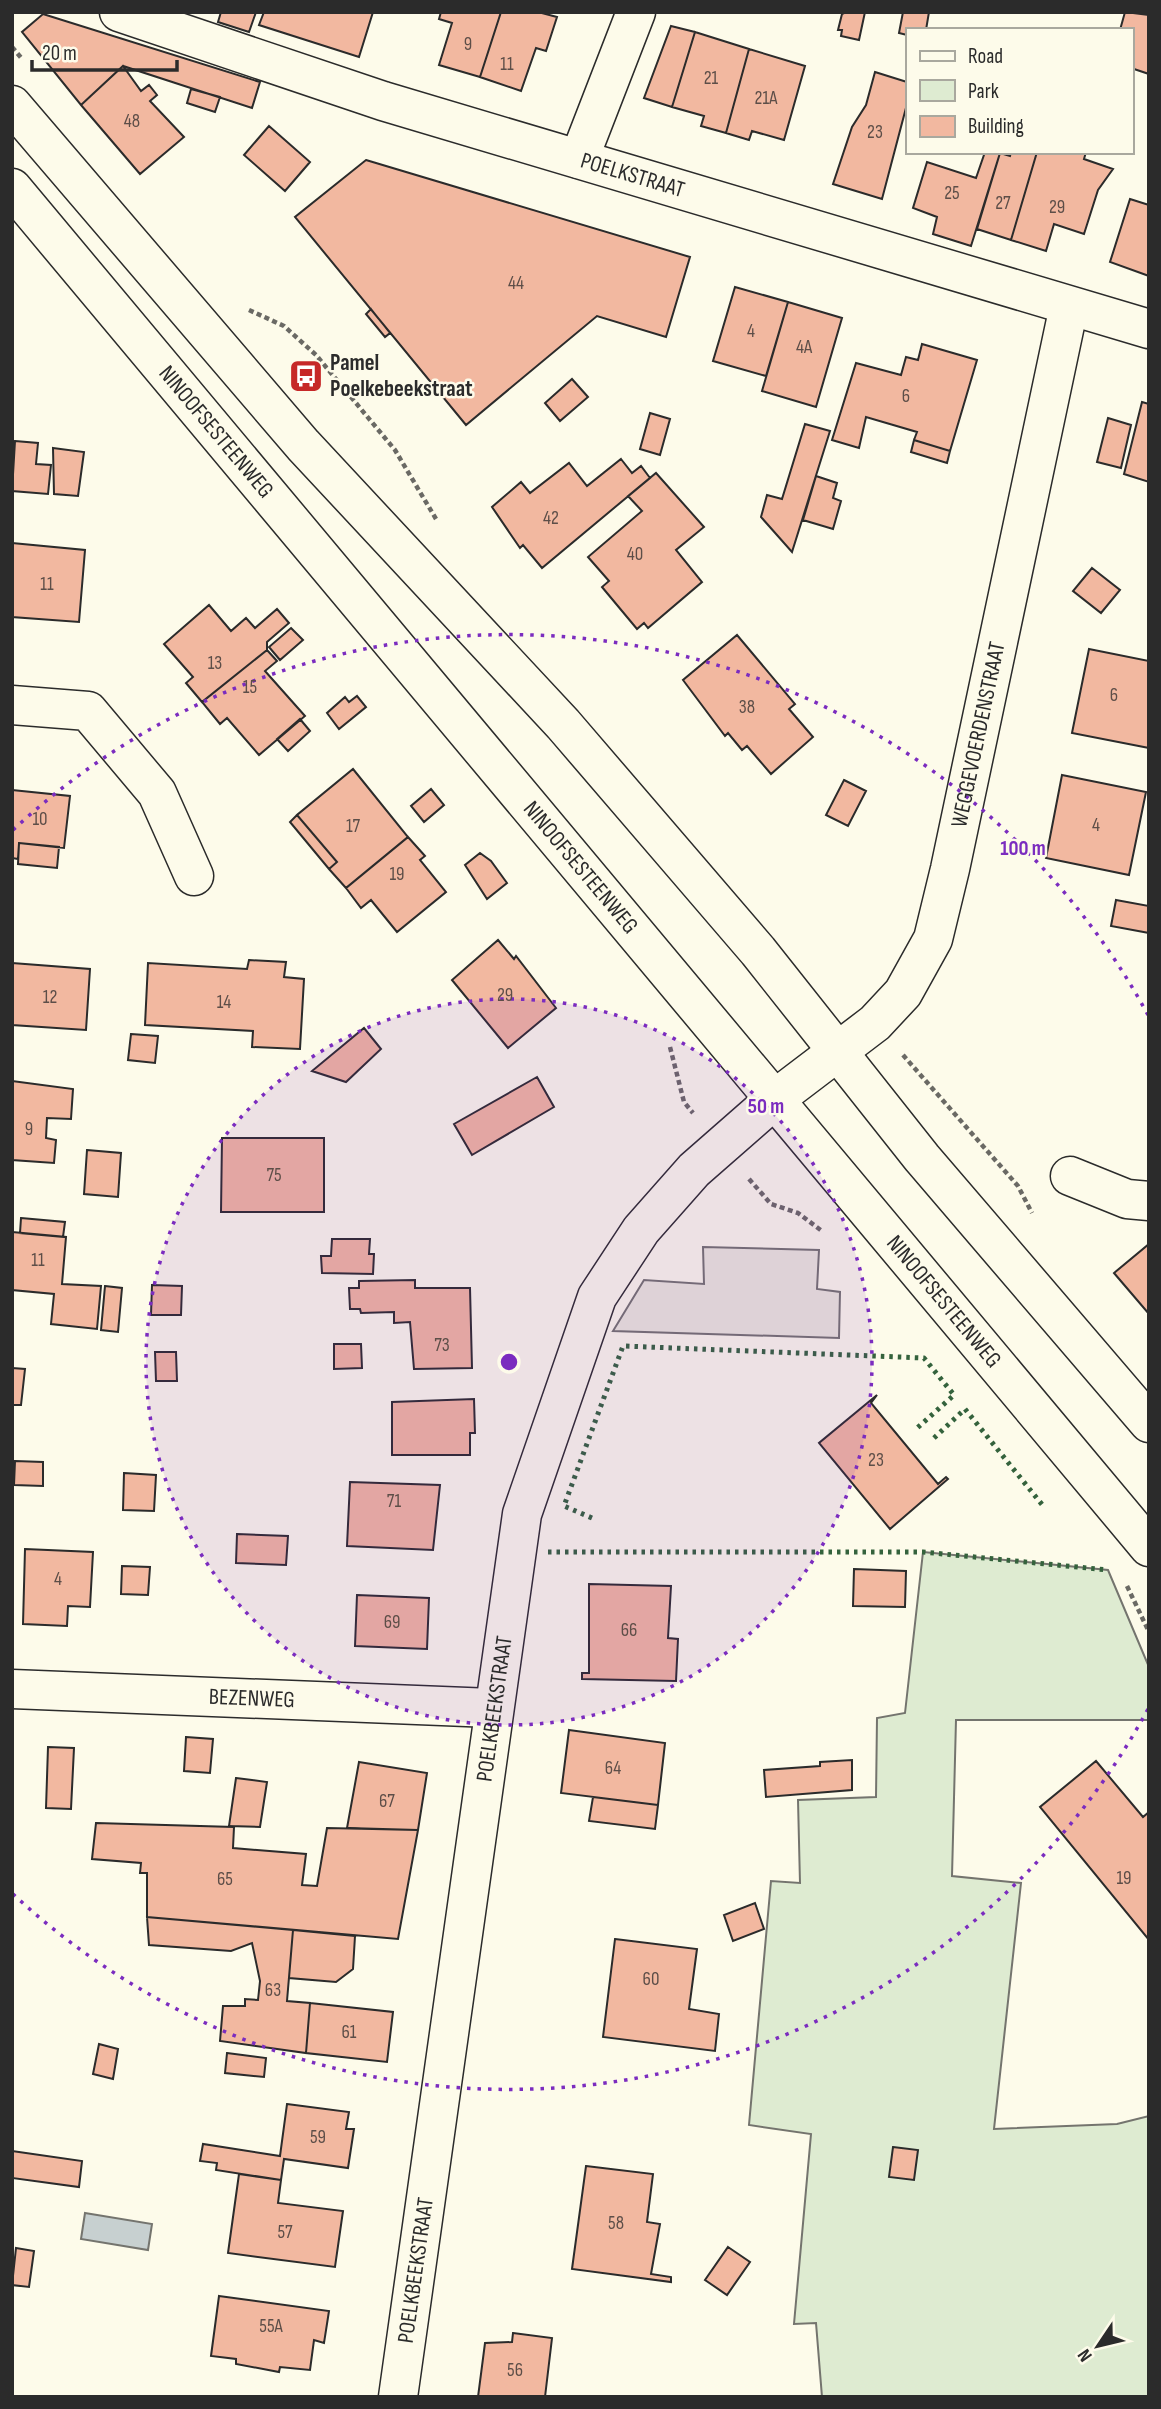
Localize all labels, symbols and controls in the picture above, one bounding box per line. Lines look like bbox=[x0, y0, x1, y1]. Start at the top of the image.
scale bar bbox=[32, 28, 177, 72]
legend bbox=[906, 28, 1133, 154]
house number: 9 bbox=[464, 33, 472, 56]
text: 20 m bbox=[42, 41, 77, 66]
text: Road bbox=[968, 44, 1003, 69]
house number: 11 bbox=[500, 53, 514, 76]
house number: 21 bbox=[704, 67, 719, 90]
text: Park bbox=[968, 79, 999, 104]
house number: 21A bbox=[755, 87, 778, 110]
house number: 48 bbox=[124, 110, 140, 133]
text: Building bbox=[968, 114, 1024, 139]
house number: 23 bbox=[867, 121, 883, 144]
street label: POELKSTRAAT bbox=[577, 147, 688, 204]
house number: 25 bbox=[944, 182, 960, 205]
house number: 27 bbox=[995, 192, 1011, 215]
house number: 29 bbox=[1049, 196, 1065, 219]
house number: 44 bbox=[508, 272, 524, 295]
house number: 4 bbox=[747, 320, 755, 343]
house number: 4A bbox=[796, 336, 813, 359]
place label: Pamel Poelkebeekstraat bbox=[330, 349, 473, 403]
bus stop icon: Pamel Poelkebeekstraat bbox=[287, 357, 325, 395]
street label: NINOOFSESTEENWEG bbox=[153, 360, 279, 504]
house number: 6 bbox=[902, 385, 910, 408]
house number: 42 bbox=[543, 507, 559, 530]
house number: 40 bbox=[627, 543, 643, 566]
house number: 11 bbox=[40, 573, 54, 596]
street label: WEGGEVOERDENSTRAAT bbox=[945, 639, 1012, 830]
house number: 13 bbox=[208, 652, 222, 675]
house number: 15 bbox=[243, 676, 257, 699]
house number: 6 bbox=[1110, 684, 1118, 707]
house number: 38 bbox=[739, 696, 755, 719]
street label: NINOOFSESTEENWEG bbox=[517, 796, 644, 939]
house number: 10 bbox=[32, 808, 48, 831]
house number: 4 bbox=[1092, 814, 1100, 837]
house number: 17 bbox=[346, 815, 361, 838]
text: 100 m bbox=[1000, 836, 1046, 861]
house number: 19 bbox=[389, 863, 405, 886]
house number: 29 bbox=[497, 984, 513, 1007]
house number: 12 bbox=[43, 986, 57, 1009]
house number: 14 bbox=[217, 991, 231, 1014]
text: 50 m bbox=[748, 1094, 784, 1119]
house number: 9 bbox=[25, 1118, 33, 1141]
house number: 75 bbox=[266, 1164, 282, 1187]
street label: NINOOFSESTEENWEG bbox=[880, 1230, 1007, 1374]
house number: 11 bbox=[31, 1249, 45, 1272]
house number: 73 bbox=[434, 1334, 450, 1357]
centre of rings bbox=[497, 1350, 521, 1374]
house number: 23 bbox=[868, 1449, 884, 1472]
house number: 71 bbox=[387, 1490, 402, 1513]
house number: 4 bbox=[54, 1568, 62, 1591]
house number: 69 bbox=[384, 1611, 400, 1634]
house number: 66 bbox=[621, 1619, 637, 1642]
street label: POELKBEEKSTRAAT bbox=[471, 1634, 519, 1783]
street label: BEZENWEG bbox=[208, 1683, 295, 1714]
house number: 64 bbox=[605, 1757, 621, 1780]
house number: 67 bbox=[379, 1790, 395, 1813]
house number: 19 bbox=[1116, 1867, 1132, 1890]
house number: 65 bbox=[217, 1868, 233, 1891]
house number: 60 bbox=[643, 1968, 659, 1991]
house number: 63 bbox=[265, 1979, 281, 2002]
house number: 61 bbox=[342, 2021, 357, 2044]
house number: 59 bbox=[310, 2126, 326, 2149]
street label: POELKBEEKSTRAAT bbox=[392, 2196, 440, 2345]
house number: 58 bbox=[608, 2212, 624, 2235]
house number: 57 bbox=[277, 2221, 293, 2244]
north arrow bbox=[1063, 2311, 1133, 2381]
house number: 55A bbox=[259, 2315, 284, 2338]
text: N bbox=[1073, 2344, 1098, 2366]
house number: 56 bbox=[507, 2359, 523, 2382]

